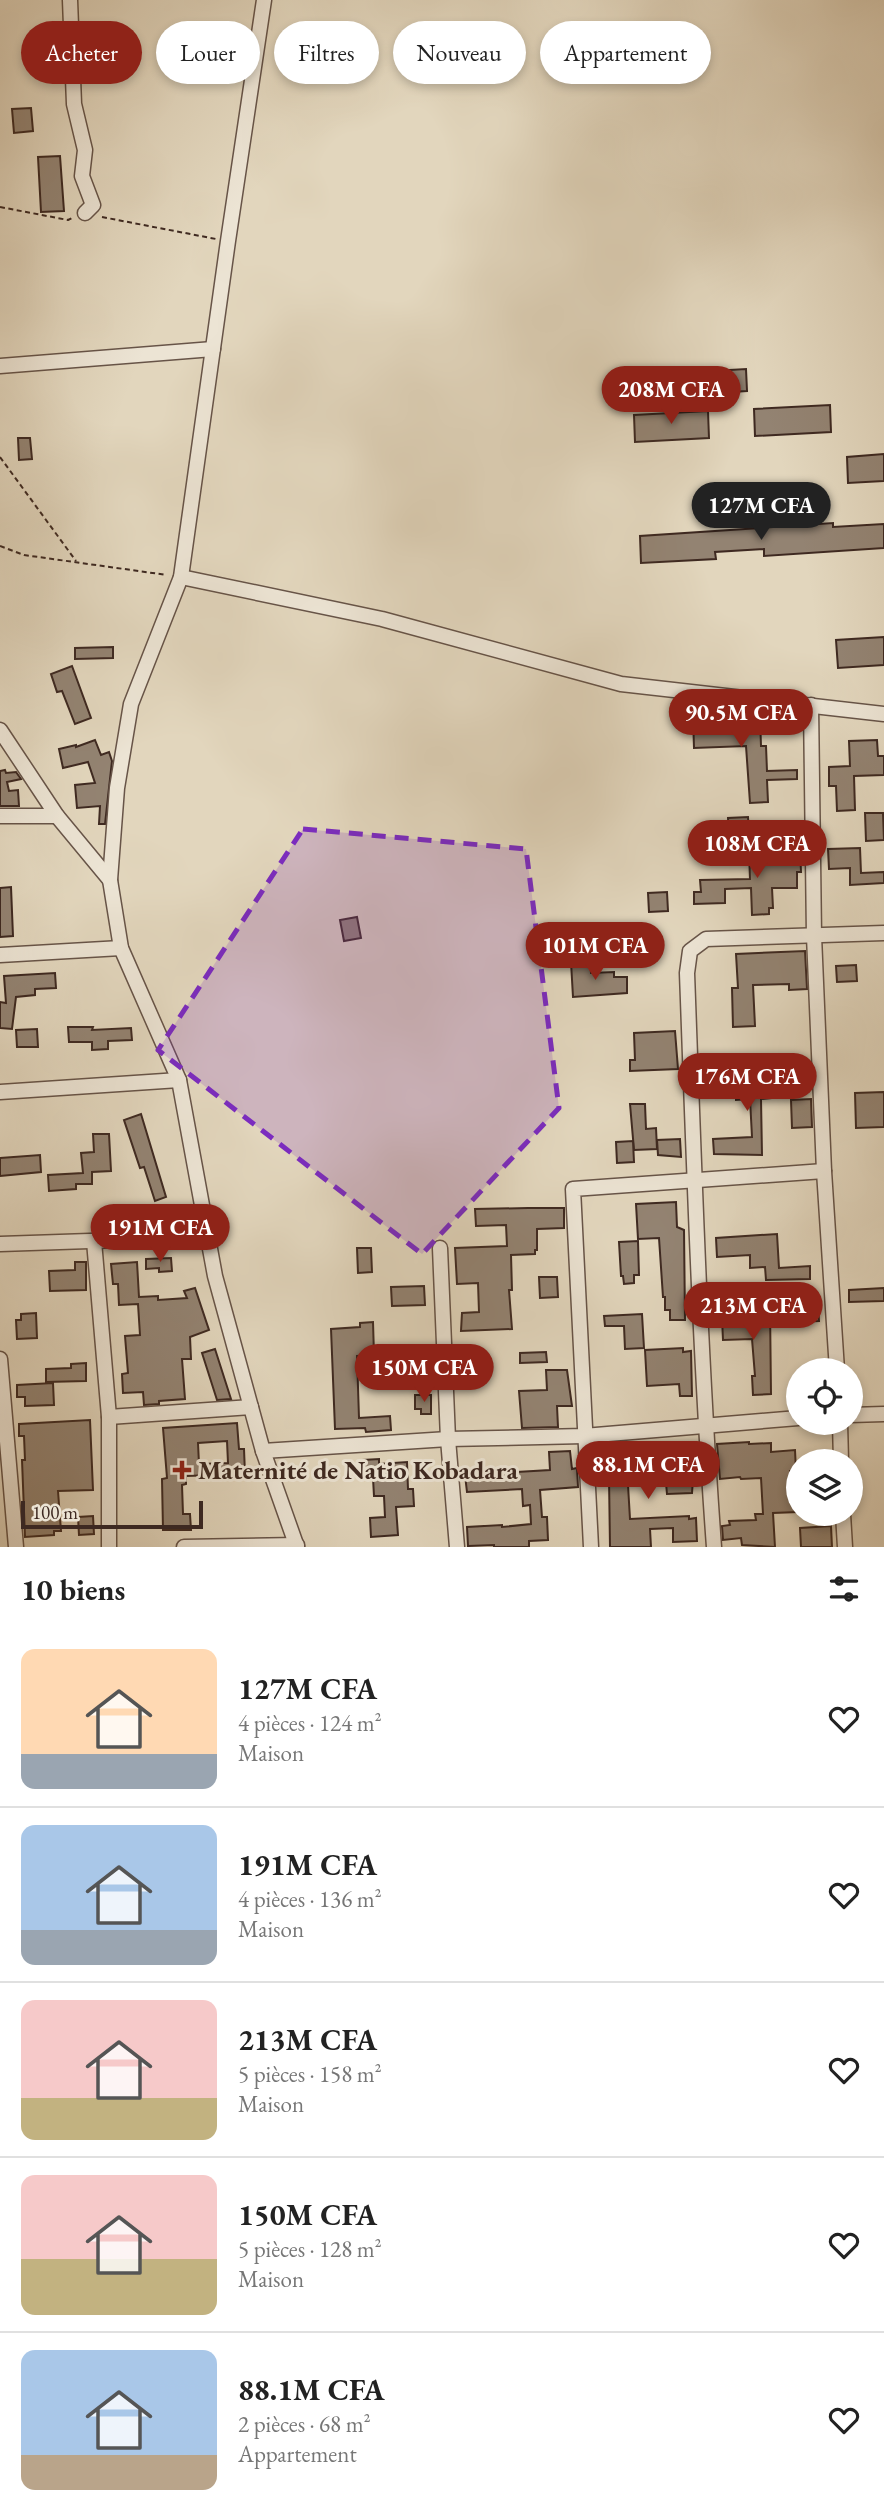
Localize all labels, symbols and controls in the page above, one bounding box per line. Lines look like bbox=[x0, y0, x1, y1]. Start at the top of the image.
chip: Acheter bbox=[21, 21, 142, 84]
chip: Louer bbox=[156, 21, 260, 84]
chip: Filtres bbox=[274, 21, 379, 84]
chip: Nouveau bbox=[393, 21, 526, 84]
chip: Appartement bbox=[540, 21, 711, 84]
pin: 208M CFA bbox=[599, 366, 743, 426]
text: 208M CFA bbox=[618, 374, 724, 404]
pin: 127M CFA bbox=[689, 482, 833, 542]
text: 127M CFA bbox=[708, 490, 814, 520]
pin: 90.5M CFA bbox=[661, 690, 821, 749]
text: 90.5M CFA bbox=[685, 697, 797, 727]
pin: 108M CFA bbox=[685, 820, 829, 880]
text: 108M CFA bbox=[704, 828, 810, 858]
pin: 101M CFA bbox=[523, 922, 667, 982]
text: 101M CFA bbox=[542, 930, 648, 960]
pin: 176M CFA bbox=[675, 1054, 819, 1113]
text: 176M CFA bbox=[694, 1061, 800, 1091]
pin: 191M CFA bbox=[88, 1204, 232, 1264]
text: 191M CFA bbox=[107, 1212, 213, 1242]
pin: 213M CFA bbox=[681, 1282, 825, 1342]
text: 213M CFA bbox=[700, 1290, 806, 1320]
pin: 150M CFA bbox=[352, 1344, 496, 1404]
text: 150M CFA bbox=[371, 1352, 477, 1382]
map controls bbox=[786, 1358, 863, 1526]
button: locate bbox=[786, 1358, 863, 1435]
pin: 88.1M CFA bbox=[568, 1442, 728, 1501]
text: 88.1M CFA bbox=[592, 1449, 704, 1479]
button: layers bbox=[786, 1449, 863, 1526]
place label: Maternité de Natio Kobadara bbox=[198, 1453, 518, 1487]
marker: Maternité de Natio Kobadara bbox=[172, 1460, 192, 1480]
scale bar bbox=[21, 1498, 203, 1530]
text: 100 m bbox=[32, 1500, 78, 1525]
text: 10 biens bbox=[21, 1570, 125, 1609]
icon: filters bbox=[825, 1570, 863, 1608]
text: 127M CFA bbox=[238, 1669, 377, 1708]
icon: home bbox=[77, 1677, 161, 1761]
icon: heart bbox=[825, 1700, 863, 1738]
text: 4 pièces · 124 m² bbox=[238, 1708, 382, 1738]
text: Maison bbox=[238, 1738, 304, 1768]
text: 191M CFA bbox=[238, 1845, 377, 1884]
icon: home bbox=[77, 1853, 161, 1937]
icon: heart bbox=[825, 1876, 863, 1914]
text: 4 pièces · 136 m² bbox=[238, 1884, 382, 1914]
text: Maison bbox=[238, 1914, 304, 1944]
text: 213M CFA bbox=[238, 2020, 377, 2059]
icon: home bbox=[77, 2028, 161, 2112]
icon: heart bbox=[825, 2051, 863, 2089]
text: 5 pièces · 158 m² bbox=[238, 2059, 382, 2089]
text: Maison bbox=[238, 2089, 304, 2119]
text: 150M CFA bbox=[238, 2195, 377, 2234]
icon: home bbox=[77, 2203, 161, 2287]
icon: heart bbox=[825, 2226, 863, 2264]
text: 5 pièces · 128 m² bbox=[238, 2234, 382, 2264]
text: Maison bbox=[238, 2264, 304, 2294]
text: 88.1M CFA bbox=[238, 2370, 385, 2409]
icon: home bbox=[77, 2378, 161, 2462]
icon: heart bbox=[825, 2401, 863, 2439]
text: 2 pièces · 68 m² bbox=[238, 2409, 371, 2439]
text: Appartement bbox=[238, 2439, 357, 2469]

